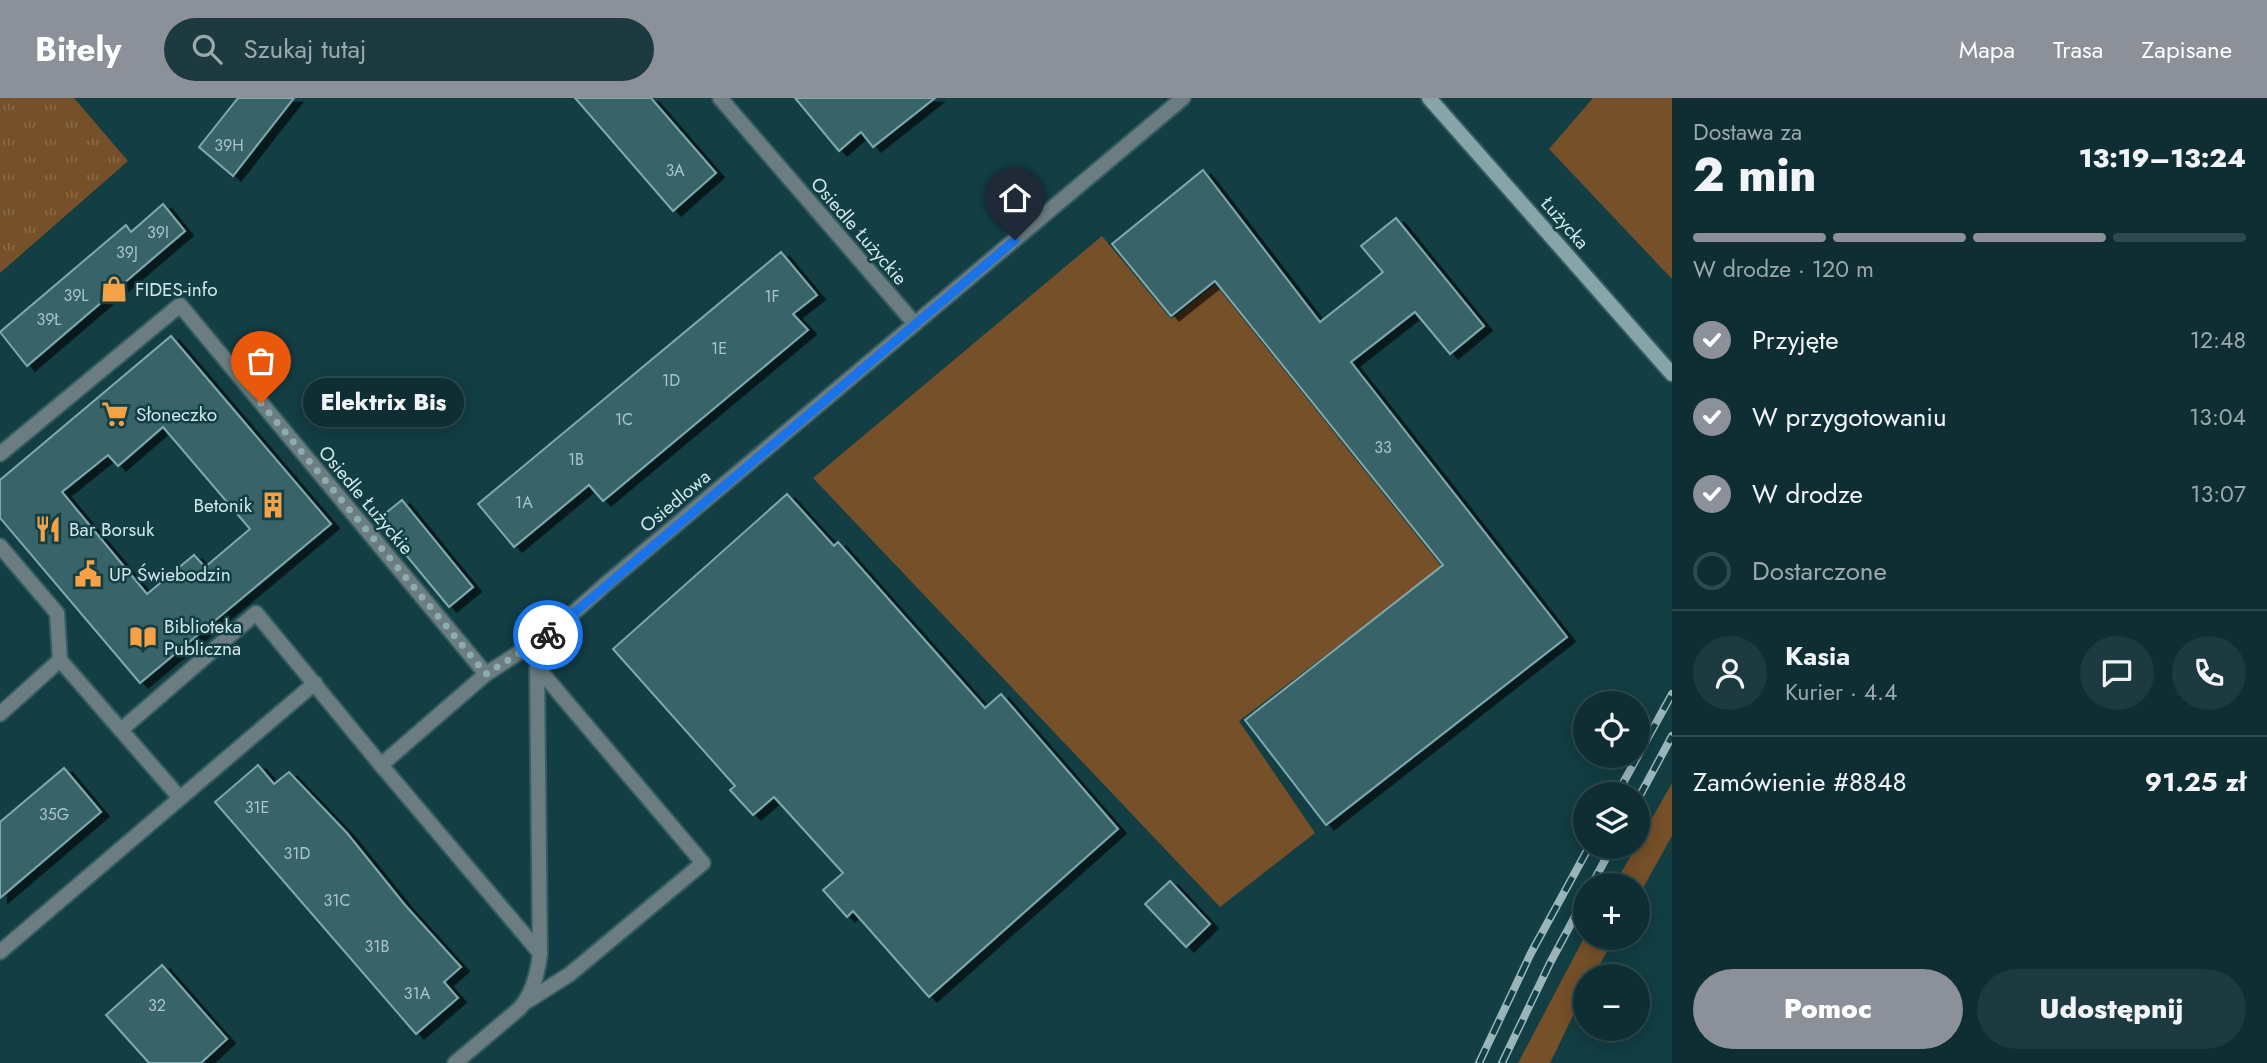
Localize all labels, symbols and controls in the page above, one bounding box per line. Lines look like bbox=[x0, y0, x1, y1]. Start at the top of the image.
search box bbox=[164, 18, 654, 81]
text: Bitely bbox=[35, 26, 122, 73]
icon: search bbox=[188, 30, 226, 68]
text: Szukaj tutaj bbox=[244, 30, 367, 68]
text: Mapa bbox=[1959, 32, 2015, 67]
text: Trasa bbox=[2053, 32, 2103, 67]
text: Zapisane bbox=[2141, 32, 2232, 67]
text: Dostawa za bbox=[1693, 115, 1802, 149]
house number: 39H bbox=[214, 134, 244, 157]
text: 13:19–13:24 bbox=[2079, 139, 2246, 177]
text: 2 min bbox=[1693, 142, 1817, 208]
house number: 3A bbox=[665, 159, 685, 182]
pin bbox=[985, 168, 1045, 240]
street label: Osiedle Łużyckie bbox=[804, 171, 914, 291]
icon: home bbox=[996, 179, 1034, 217]
street label: Łużycka bbox=[1534, 190, 1595, 255]
house number: 39I bbox=[147, 221, 169, 244]
house number: 39J bbox=[116, 241, 138, 264]
text: W drodze · 120 m bbox=[1693, 252, 1874, 286]
shop icon: FIDES-info bbox=[99, 274, 129, 304]
place label: FIDES-info bbox=[135, 276, 218, 303]
house number: 39L bbox=[63, 284, 89, 307]
house number: 1F bbox=[764, 285, 780, 308]
house number: 39Ł bbox=[36, 308, 62, 331]
icon: check bbox=[1693, 321, 1731, 359]
text: Przyjęte bbox=[1752, 321, 1839, 359]
text: 12:48 bbox=[2190, 323, 2246, 357]
pin bbox=[231, 331, 291, 403]
house number: 1E bbox=[711, 337, 727, 360]
icon: bag bbox=[242, 342, 280, 380]
house number: 1D bbox=[662, 369, 680, 392]
callout: Elektrix Bis bbox=[303, 378, 464, 428]
text: Elektrix Bis bbox=[321, 385, 446, 419]
icon: check bbox=[1693, 398, 1731, 436]
text: W przygotowaniu bbox=[1752, 398, 1947, 436]
supermarket icon: Słoneczko bbox=[100, 399, 130, 429]
text: 13:04 bbox=[2189, 400, 2246, 434]
place label: Słoneczko bbox=[136, 401, 217, 428]
house number: 1C bbox=[615, 408, 633, 431]
house number: 33 bbox=[1374, 436, 1392, 459]
street label: Osiedle Łużyckie bbox=[312, 440, 420, 561]
house number: 1B bbox=[568, 448, 584, 471]
street label: Osiedlowa bbox=[634, 463, 716, 539]
icon: check bbox=[1693, 475, 1731, 513]
text: W drodze bbox=[1752, 475, 1863, 513]
text: 13:07 bbox=[2190, 477, 2246, 511]
building icon: Betonik bbox=[258, 490, 288, 520]
house number: 1A bbox=[515, 491, 533, 514]
place label: Betonik bbox=[193, 492, 253, 519]
restaurant icon: Bar Borsuk bbox=[33, 514, 63, 544]
place label: Bar Borsuk bbox=[69, 516, 155, 543]
text: Dostarczone bbox=[1752, 552, 1887, 590]
public building icon: UP Świebodzin bbox=[73, 559, 103, 589]
place label: UP Świebodzin bbox=[109, 561, 231, 588]
courier bbox=[513, 600, 583, 670]
place label: Biblioteka Publiczna bbox=[164, 613, 242, 662]
icon: bike bbox=[529, 616, 567, 654]
library icon: Biblioteka Publiczna bbox=[128, 622, 158, 652]
button: person bbox=[1693, 636, 1767, 710]
button: chat bbox=[2080, 636, 2154, 710]
button: phone bbox=[2172, 636, 2246, 710]
text: Kasia bbox=[1785, 637, 1850, 675]
text: Kurier · 4.4 bbox=[1785, 675, 1897, 709]
map controls bbox=[1573, 691, 1650, 1041]
button: locate bbox=[1573, 691, 1650, 768]
text: Zamówienie #8848 bbox=[1693, 763, 1907, 801]
text: 91.25 zł bbox=[2145, 763, 2246, 801]
button: layers bbox=[1573, 782, 1650, 859]
house number: 31E bbox=[245, 796, 269, 819]
house number: 35G bbox=[39, 803, 69, 826]
house number: 31D bbox=[284, 842, 311, 865]
button: + bbox=[1573, 873, 1650, 950]
house number: 31C bbox=[324, 889, 350, 912]
house number: 31B bbox=[365, 935, 389, 958]
button: − bbox=[1573, 964, 1650, 1041]
button: Pomoc bbox=[1693, 969, 1963, 1049]
button: Udostępnij bbox=[1977, 969, 2246, 1049]
house number: 31A bbox=[404, 982, 431, 1005]
house number: 32 bbox=[148, 994, 166, 1017]

